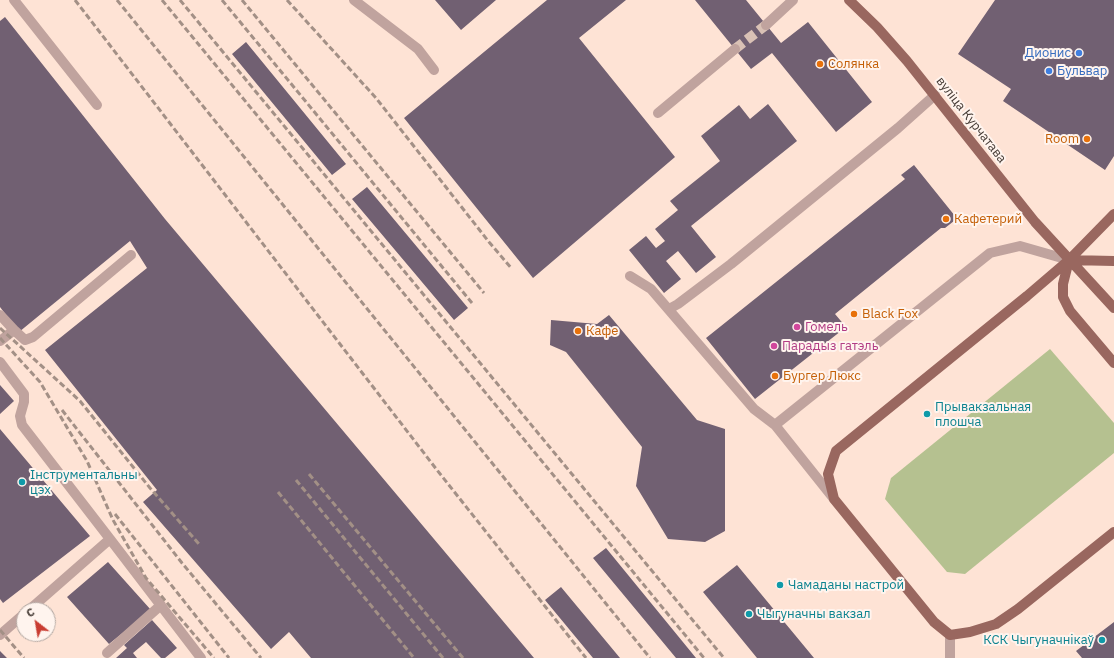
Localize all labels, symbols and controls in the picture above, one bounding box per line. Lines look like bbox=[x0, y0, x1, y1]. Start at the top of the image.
place label: Дионис bbox=[1025, 45, 1071, 61]
marker: Дионис bbox=[1074, 48, 1084, 58]
place label: Солянка bbox=[828, 56, 879, 72]
marker: Солянка bbox=[815, 59, 825, 69]
place label: Бульвар bbox=[1057, 63, 1107, 79]
marker: Бульвар bbox=[1044, 66, 1054, 76]
street label: вуліца Курчатава bbox=[933, 74, 1009, 166]
place label: Room bbox=[1045, 131, 1079, 147]
marker: Room bbox=[1082, 134, 1092, 144]
place label: Кафетерий bbox=[954, 211, 1022, 227]
marker: Кафетерий bbox=[941, 214, 951, 224]
place label: Black Fox bbox=[862, 306, 918, 322]
marker: Black Fox bbox=[849, 309, 859, 319]
place label: Гомель bbox=[805, 319, 848, 335]
marker: Гомель bbox=[792, 322, 802, 332]
place label: Кафе bbox=[586, 323, 618, 339]
marker: Кафе bbox=[573, 326, 583, 336]
place label: Парадыз гатэль bbox=[782, 338, 878, 354]
marker: Парадыз гатэль bbox=[769, 341, 779, 351]
place label: Бургер Люкс bbox=[783, 368, 861, 384]
marker: Бургер Люкс bbox=[770, 371, 780, 381]
place label: Прывакзальная плошча bbox=[935, 399, 1031, 430]
marker: Прывакзальная плошча bbox=[922, 409, 932, 419]
place label: Інструментальны цэх bbox=[30, 467, 138, 498]
marker: Інструментальны цэх bbox=[17, 477, 27, 487]
place label: Чамаданы настрой bbox=[788, 577, 904, 593]
marker: Чамаданы настрой bbox=[775, 580, 785, 590]
north arrow bbox=[16, 602, 56, 642]
text: С bbox=[24, 605, 37, 620]
place label: Чыгуначны вакзал bbox=[757, 606, 871, 622]
marker: Чыгуначны вакзал bbox=[744, 609, 754, 619]
place label: КСК Чыгуначнікаў bbox=[983, 632, 1094, 648]
marker: КСК Чыгуначнікаў bbox=[1097, 635, 1107, 645]

